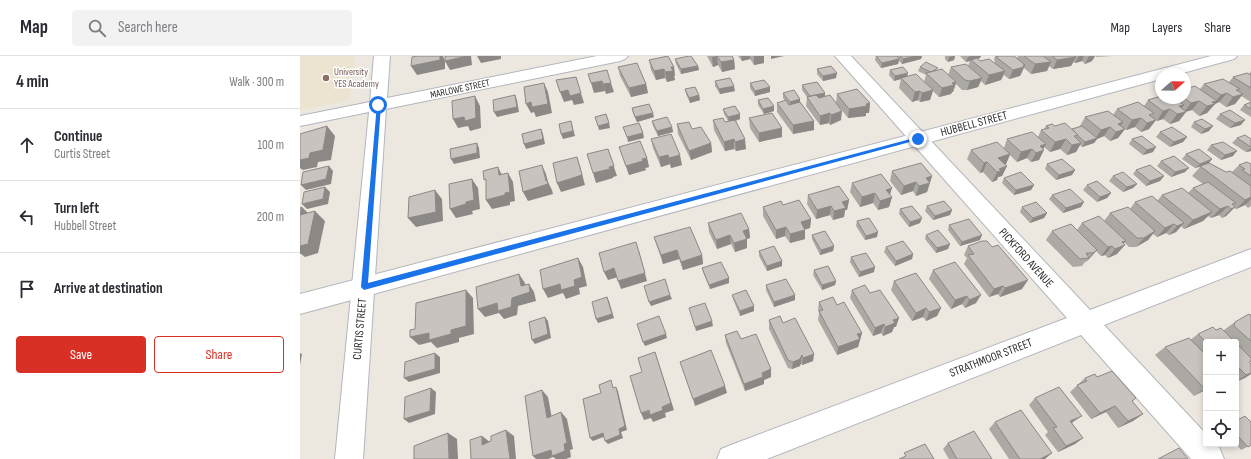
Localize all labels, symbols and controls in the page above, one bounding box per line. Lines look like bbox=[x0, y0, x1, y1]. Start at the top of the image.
search box bbox=[72, 10, 352, 46]
text: Map bbox=[20, 16, 48, 39]
icon: search bbox=[86, 17, 108, 39]
text: Search here bbox=[118, 18, 178, 37]
text: Map bbox=[1110, 19, 1130, 36]
text: Layers bbox=[1152, 19, 1182, 36]
text: Share bbox=[1204, 19, 1231, 36]
place label: University YES Academy bbox=[334, 66, 379, 90]
north arrow bbox=[1155, 68, 1191, 104]
text: 4 min bbox=[16, 72, 49, 92]
marker: University YES Academy bbox=[321, 73, 331, 83]
text: Walk · 300 m bbox=[229, 74, 284, 90]
street label: MARLOWE STREET bbox=[429, 77, 491, 101]
route start bbox=[369, 96, 387, 114]
street label: HUBBELL STREET bbox=[939, 108, 1009, 140]
text: Continue bbox=[54, 127, 103, 146]
route end bbox=[909, 130, 927, 148]
icon: ahead bbox=[16, 134, 38, 156]
text: 100 m bbox=[257, 137, 284, 153]
text: Curtis Street bbox=[54, 146, 110, 162]
text: Turn left bbox=[54, 199, 99, 218]
icon: left bbox=[16, 206, 38, 228]
text: 200 m bbox=[257, 209, 284, 225]
text: Hubbell Street bbox=[54, 218, 116, 234]
street label: PICKFORD AVENUE bbox=[995, 225, 1057, 291]
icon: arrive bbox=[16, 278, 38, 300]
text: Arrive at destination bbox=[54, 279, 163, 298]
street label: CURTIS STREET bbox=[350, 297, 370, 360]
street label: STRATHMOOR STREET bbox=[947, 335, 1035, 381]
button: Save bbox=[16, 336, 146, 373]
button: Share bbox=[154, 336, 284, 373]
map controls bbox=[1203, 339, 1239, 447]
button: + bbox=[1203, 339, 1239, 375]
button: − bbox=[1203, 375, 1239, 411]
button: locate bbox=[1203, 411, 1239, 447]

